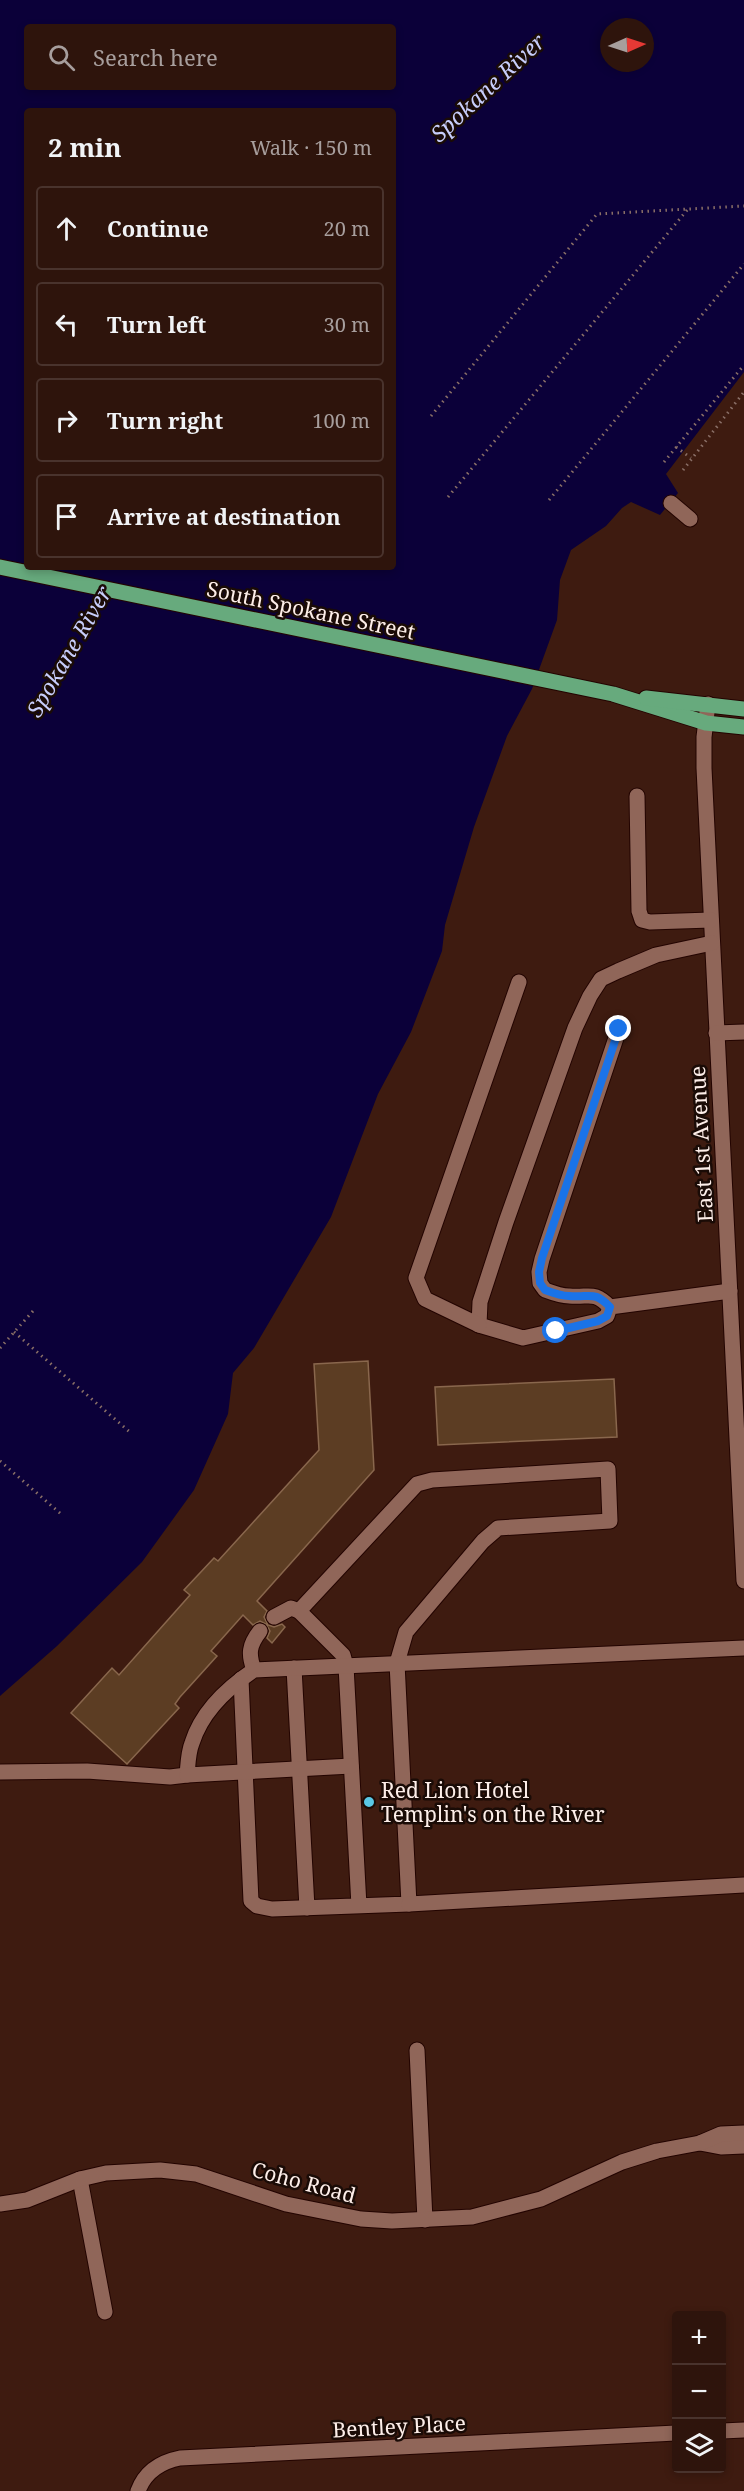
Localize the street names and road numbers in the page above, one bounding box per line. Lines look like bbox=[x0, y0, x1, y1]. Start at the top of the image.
street label: South Spokane Street bbox=[204, 574, 418, 646]
street label: East 1st Avenue bbox=[683, 1065, 719, 1223]
street label: Coho Road bbox=[249, 2155, 359, 2209]
street label: Bentley Place bbox=[332, 2409, 466, 2443]

